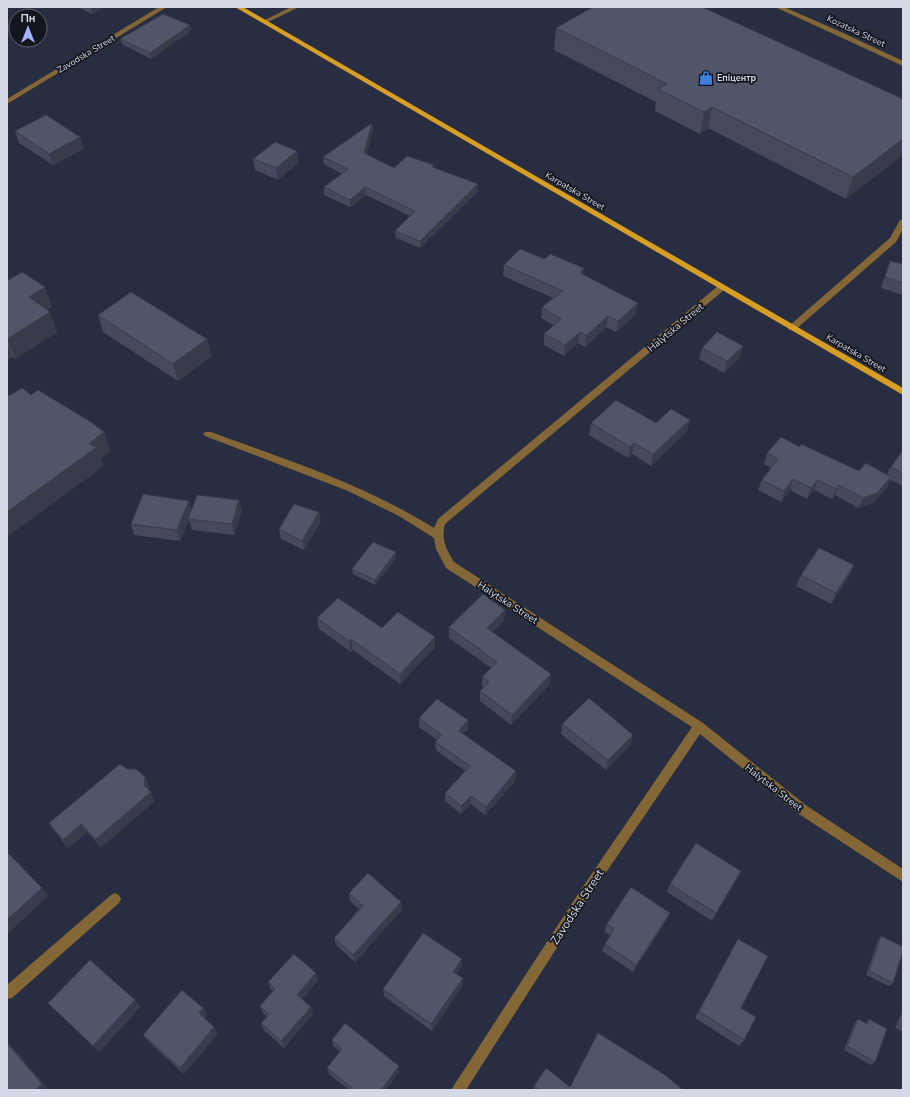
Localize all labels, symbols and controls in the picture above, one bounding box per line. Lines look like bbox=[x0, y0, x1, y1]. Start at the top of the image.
north arrow bbox=[8, 8, 48, 48]
text: Пн bbox=[20, 11, 36, 26]
street label: Kozatska Street bbox=[825, 12, 888, 50]
street label: Zavodska Street bbox=[55, 32, 118, 76]
shop icon: Епіцентр bbox=[698, 70, 714, 86]
place label: Епіцентр bbox=[717, 72, 757, 84]
street label: Karpatska Street bbox=[543, 169, 608, 213]
street label: Halytska Street bbox=[645, 300, 707, 355]
street label: Karpatska Street bbox=[824, 331, 889, 375]
street label: Halytska Street bbox=[475, 578, 541, 628]
street label: Halytska Street bbox=[742, 761, 805, 815]
street label: Zavodska Street bbox=[547, 866, 608, 948]

